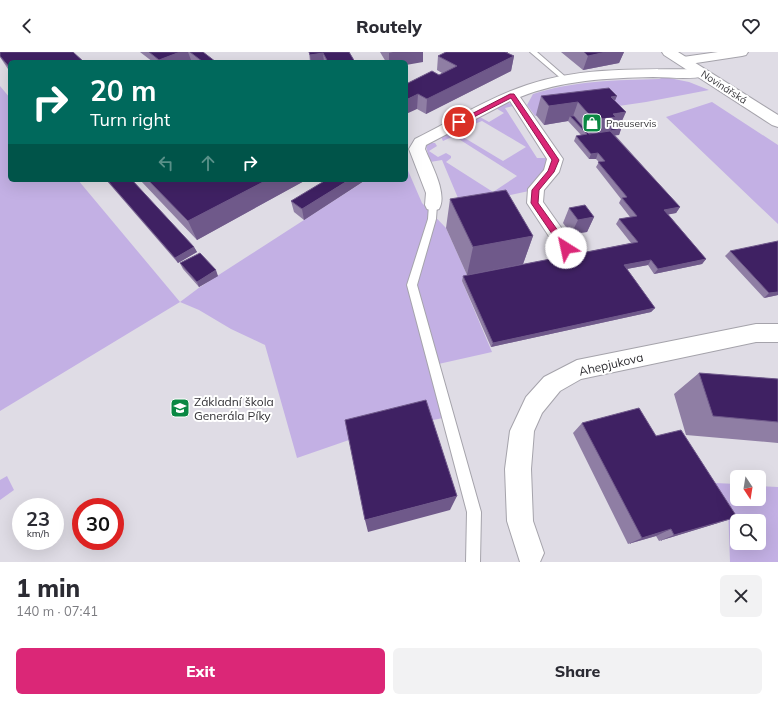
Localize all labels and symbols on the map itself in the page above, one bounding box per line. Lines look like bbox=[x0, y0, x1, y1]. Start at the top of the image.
street label: Novinářská bbox=[699, 67, 749, 107]
pin bbox=[442, 105, 476, 139]
shop icon: Pneuservis bbox=[581, 112, 603, 134]
place label: Pneuservis bbox=[606, 117, 657, 130]
position arrow bbox=[545, 227, 587, 269]
street label: Ahepjukova bbox=[577, 349, 645, 379]
place label: Základní škola Generála Píky bbox=[194, 394, 274, 423]
school or university icon: Základní škola Generála Píky bbox=[169, 397, 191, 419]
north arrow bbox=[730, 470, 766, 506]
speed limit sign: 30 bbox=[72, 498, 124, 550]

